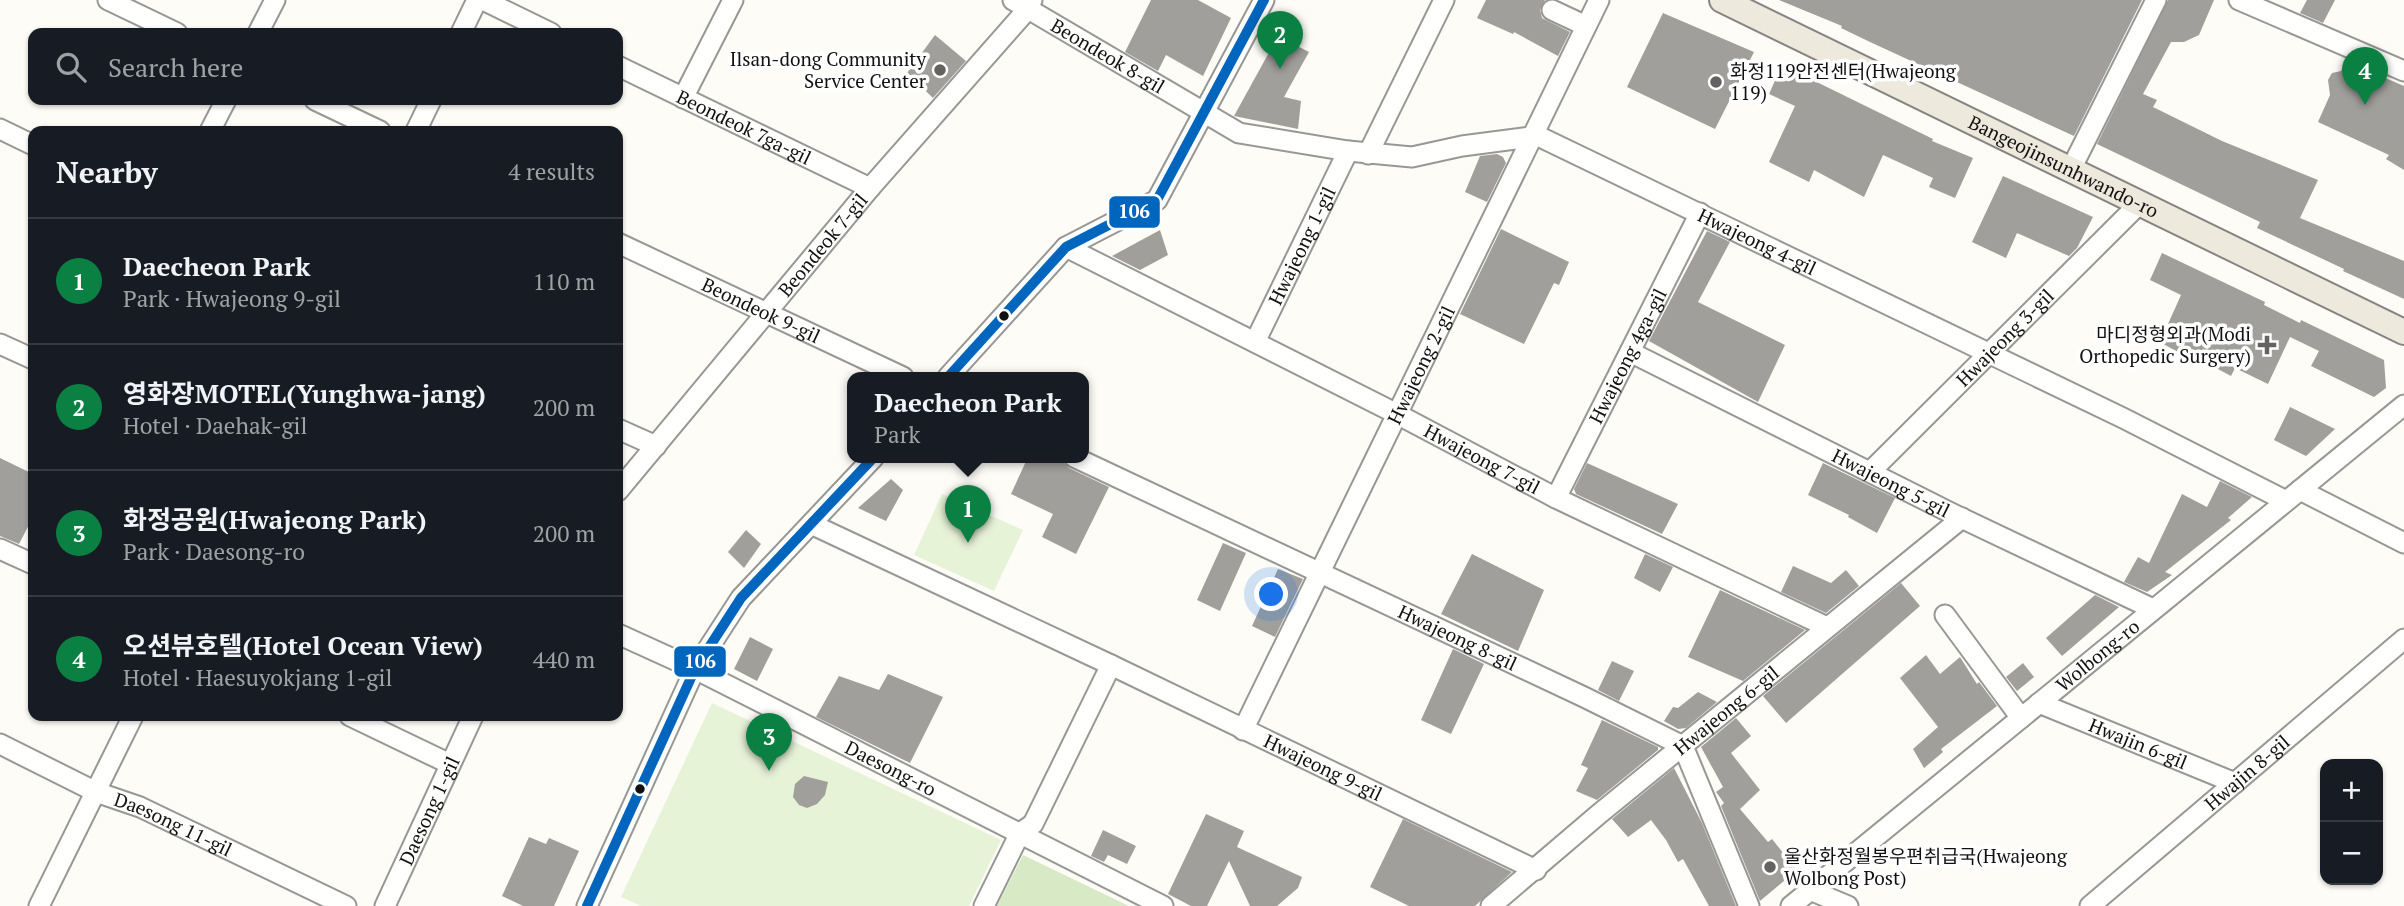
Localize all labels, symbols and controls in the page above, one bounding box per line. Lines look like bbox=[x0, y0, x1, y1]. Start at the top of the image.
pin: 2 bbox=[1257, 11, 1303, 69]
street label: Beondeok 8-gil bbox=[1047, 12, 1169, 99]
search box bbox=[28, 28, 623, 105]
place label: Ilsan-dong Community Service Center bbox=[730, 46, 927, 93]
pin: 4 bbox=[2342, 47, 2388, 105]
icon: search bbox=[52, 48, 90, 86]
text: Search here bbox=[108, 50, 243, 84]
place label: 화정119안전센터(Hwajeong 119) bbox=[1730, 58, 1957, 105]
marker: Ilsan-dong Community Service Center bbox=[932, 62, 948, 78]
marker: 화정119안전센터(Hwajeong 119) bbox=[1708, 74, 1724, 90]
street label: Beondeok 7ga-gil bbox=[673, 83, 816, 170]
street label: Bangeojinsunhwando-ro bbox=[1965, 109, 2163, 223]
text: Nearby bbox=[56, 152, 158, 192]
text: 4 results bbox=[508, 156, 595, 187]
street label: Hwajeong 1-gil bbox=[1262, 182, 1341, 309]
street label: Beondeok 7-gil bbox=[772, 188, 872, 301]
line badge: 106 bbox=[1108, 195, 1161, 229]
text: 106 bbox=[1118, 198, 1150, 223]
street label: Hwajeong 4-gil bbox=[1694, 202, 1821, 280]
text: Daecheon Park bbox=[123, 249, 310, 283]
text: 1 bbox=[73, 266, 86, 297]
text: 110 m bbox=[533, 266, 595, 297]
street label: Beondeok 9-gil bbox=[698, 271, 824, 348]
text: Park · Hwajeong 9-gil bbox=[123, 283, 341, 314]
street label: Hwajeong 3-gil bbox=[1950, 283, 2059, 391]
street label: Hwajeong 4ga-gil bbox=[1583, 284, 1672, 428]
street label: Hwajeong 2-gil bbox=[1381, 302, 1460, 428]
unlabelled marker bbox=[997, 309, 1011, 323]
place label: 마디정형외과(Modi Orthopedic Surgery) bbox=[2079, 321, 2251, 368]
marker: 마디정형외과(Modi Orthopedic Surgery) bbox=[2257, 335, 2277, 355]
popup bbox=[847, 372, 1089, 463]
text: 영화장MOTEL(Yunghwa-jang) bbox=[123, 376, 486, 410]
text: Daecheon Park bbox=[874, 385, 1062, 419]
text: 2 bbox=[73, 392, 86, 423]
text: 200 m bbox=[533, 392, 595, 423]
text: Hotel · Daehak-gil bbox=[123, 410, 307, 441]
street label: Hwajeong 7-gil bbox=[1420, 418, 1545, 499]
text: Park bbox=[874, 419, 920, 450]
street label: Hwajeong 5-gil bbox=[1828, 442, 1954, 522]
pin: 1 bbox=[945, 485, 991, 543]
text: 화정공원(Hwajeong Park) bbox=[123, 502, 427, 536]
text: 3 bbox=[73, 518, 86, 549]
text: 200 m bbox=[533, 518, 595, 549]
text: Park · Daesong-ro bbox=[123, 536, 305, 567]
your location bbox=[1254, 577, 1288, 611]
street label: Hwajeong 8-gil bbox=[1394, 598, 1521, 676]
street label: Wolbong-ro bbox=[2050, 613, 2144, 697]
text: 오션뷰호텔(Hotel Ocean View) bbox=[123, 628, 483, 662]
text: 4 bbox=[73, 644, 86, 675]
text: 440 m bbox=[533, 644, 595, 675]
line badge: 106 bbox=[673, 645, 727, 678]
text: 106 bbox=[684, 648, 716, 673]
street label: Hwajeong 6-gil bbox=[1668, 660, 1784, 760]
text: Hotel · Haesuyokjang 1-gil bbox=[123, 662, 392, 693]
street label: Hwajin 6-gil bbox=[2085, 712, 2191, 774]
pin: 3 bbox=[746, 713, 792, 771]
street label: Hwajeong 9-gil bbox=[1260, 728, 1387, 806]
street label: Hwajin 8-gil bbox=[2199, 729, 2294, 815]
street label: Daesong-ro bbox=[841, 734, 941, 801]
street label: Daesong 1-gil bbox=[393, 752, 465, 869]
map controls bbox=[2320, 759, 2383, 885]
button: + bbox=[2320, 759, 2383, 822]
unlabelled marker bbox=[633, 782, 647, 796]
street label: Daesong 11-gil bbox=[111, 786, 236, 861]
button: − bbox=[2320, 822, 2383, 885]
place label: 울산화정월봉우편취급국(Hwajeong Wolbong Post) bbox=[1784, 843, 2068, 890]
marker: 울산화정월봉우편취급국(Hwajeong Wolbong Post) bbox=[1762, 859, 1778, 875]

